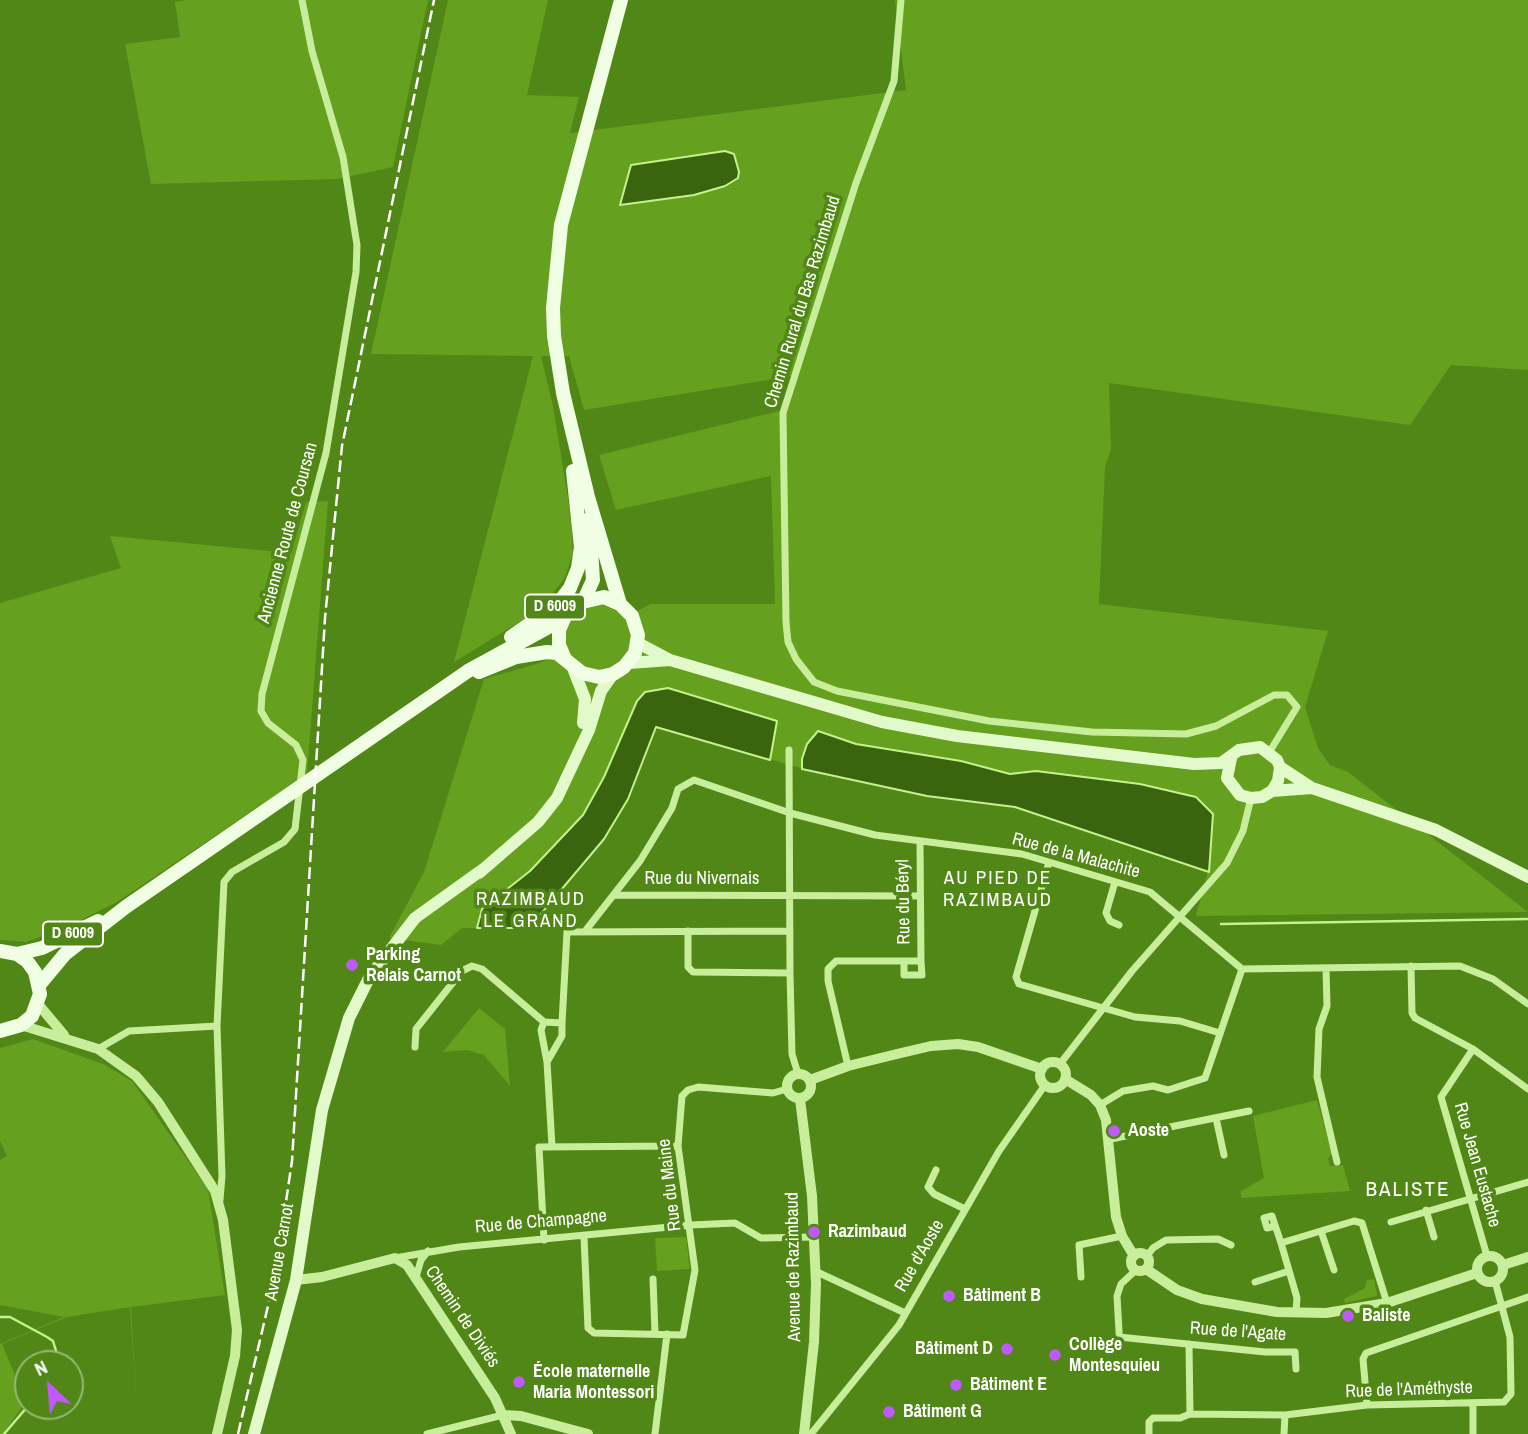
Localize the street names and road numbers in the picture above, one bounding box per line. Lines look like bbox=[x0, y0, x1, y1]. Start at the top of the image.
street label: Chemin Rural du Bas Razimbaud bbox=[760, 193, 846, 411]
street label: Ancienne Route de Coursan bbox=[253, 440, 323, 626]
road number: D 6009 bbox=[525, 594, 585, 620]
street label: Rue de la Malachite bbox=[1010, 829, 1142, 883]
street label: Rue du Béryl bbox=[892, 859, 916, 945]
street label: Rue du Nivernais bbox=[645, 868, 759, 890]
road number: D 6009 bbox=[43, 922, 103, 946]
street label: Rue Jean Eustache bbox=[1449, 1100, 1505, 1230]
street label: Rue du Maine bbox=[654, 1138, 686, 1232]
street label: Avenue de Razimbaud bbox=[782, 1192, 806, 1342]
street label: Avenue Carnot bbox=[261, 1202, 299, 1302]
street label: Rue de Champagne bbox=[474, 1205, 608, 1239]
street label: Rue d'Aoste bbox=[891, 1216, 949, 1296]
street label: Chemin de Diviés bbox=[420, 1262, 504, 1372]
street label: Rue de l'Agate bbox=[1189, 1318, 1287, 1346]
street label: Rue de l'Améthyste bbox=[1345, 1377, 1473, 1403]

